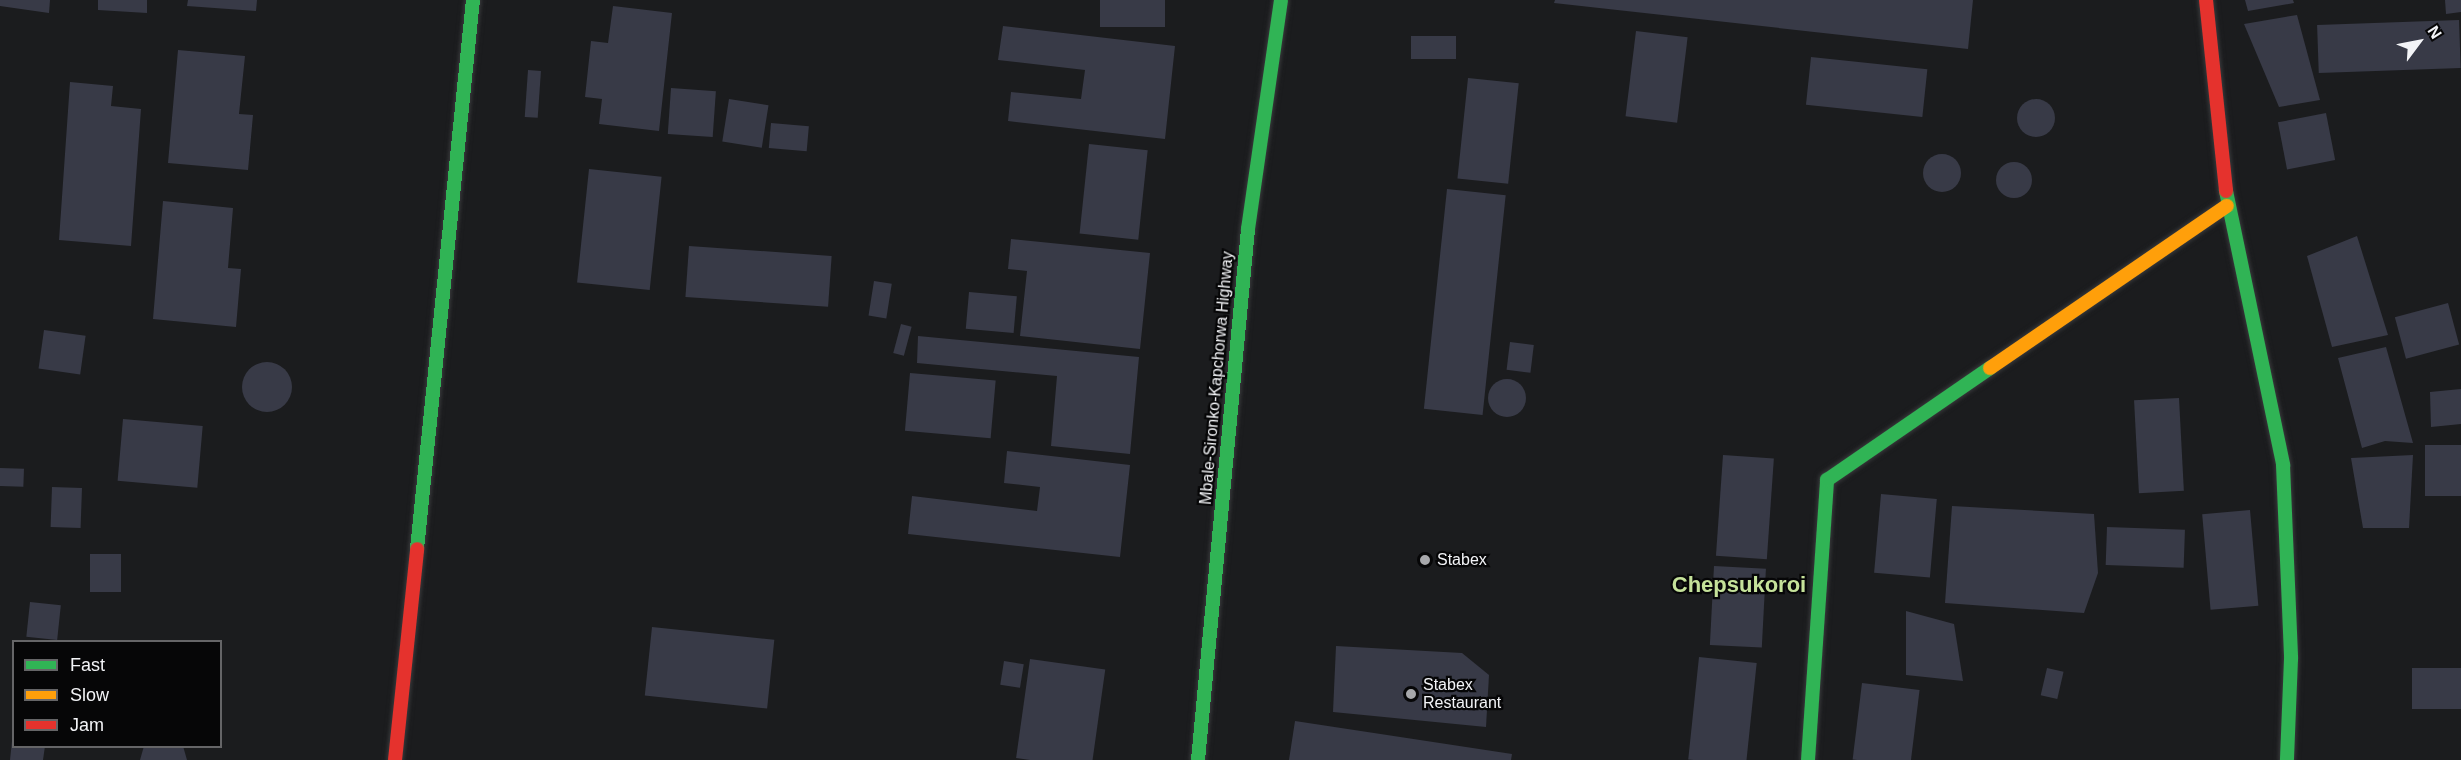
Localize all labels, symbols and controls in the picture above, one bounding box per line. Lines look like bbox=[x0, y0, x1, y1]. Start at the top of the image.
north arrow bbox=[2389, 12, 2449, 72]
text: N bbox=[2424, 23, 2445, 42]
street label: Mbale-Sironko-Kapchorwa Highway bbox=[1196, 250, 1238, 506]
place label: Stabex bbox=[1437, 550, 1487, 570]
marker: Stabex bbox=[1418, 553, 1432, 567]
district label: Chepsukoroi bbox=[1672, 572, 1806, 598]
legend bbox=[12, 640, 222, 748]
text: Fast bbox=[70, 655, 105, 675]
place label: Stabex Restaurant bbox=[1423, 675, 1501, 713]
text: Slow bbox=[70, 685, 109, 705]
marker: Stabex Restaurant bbox=[1404, 687, 1418, 701]
text: Jam bbox=[70, 715, 104, 735]

